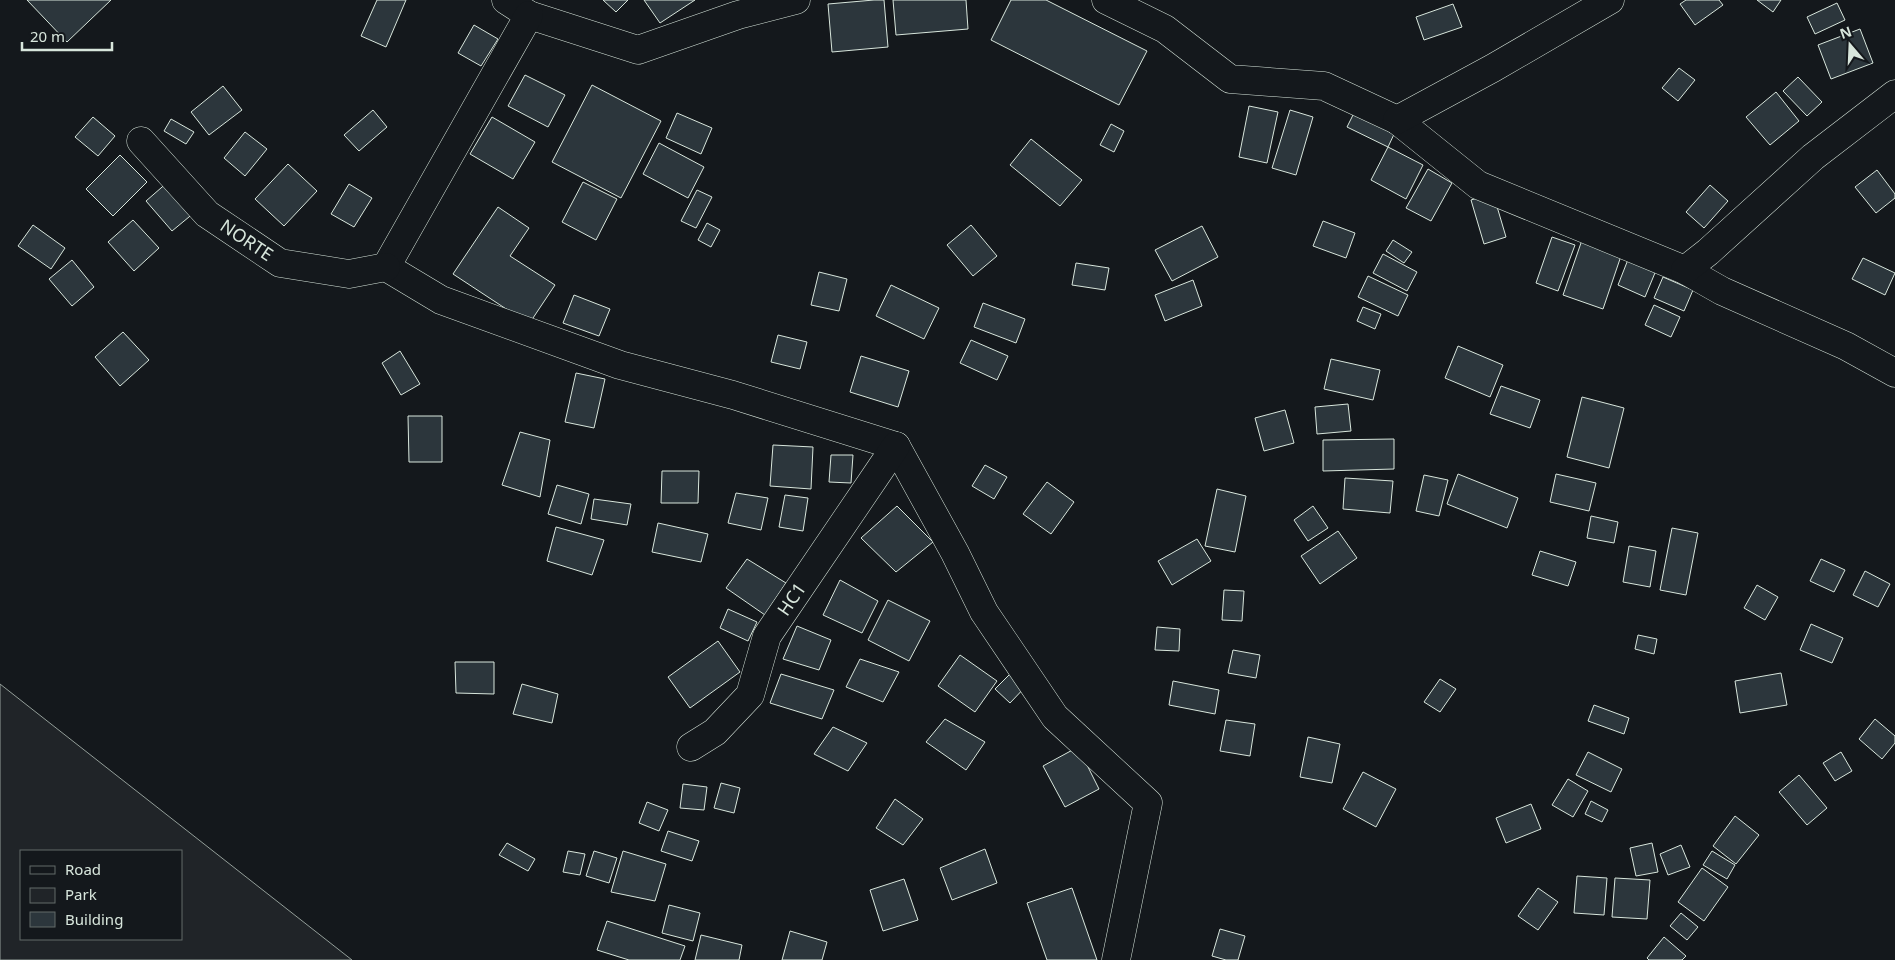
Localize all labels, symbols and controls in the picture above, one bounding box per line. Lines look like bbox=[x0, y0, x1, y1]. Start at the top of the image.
scale bar bbox=[22, 20, 112, 52]
north arrow bbox=[1825, 20, 1875, 70]
text: N bbox=[1837, 21, 1854, 43]
text: 20 m bbox=[30, 26, 65, 46]
street label: NORTE bbox=[216, 213, 278, 266]
street label: HC1 bbox=[771, 578, 811, 620]
legend bbox=[20, 850, 182, 940]
text: Road bbox=[65, 859, 101, 879]
text: Park bbox=[65, 884, 97, 904]
text: Building bbox=[65, 909, 123, 929]

